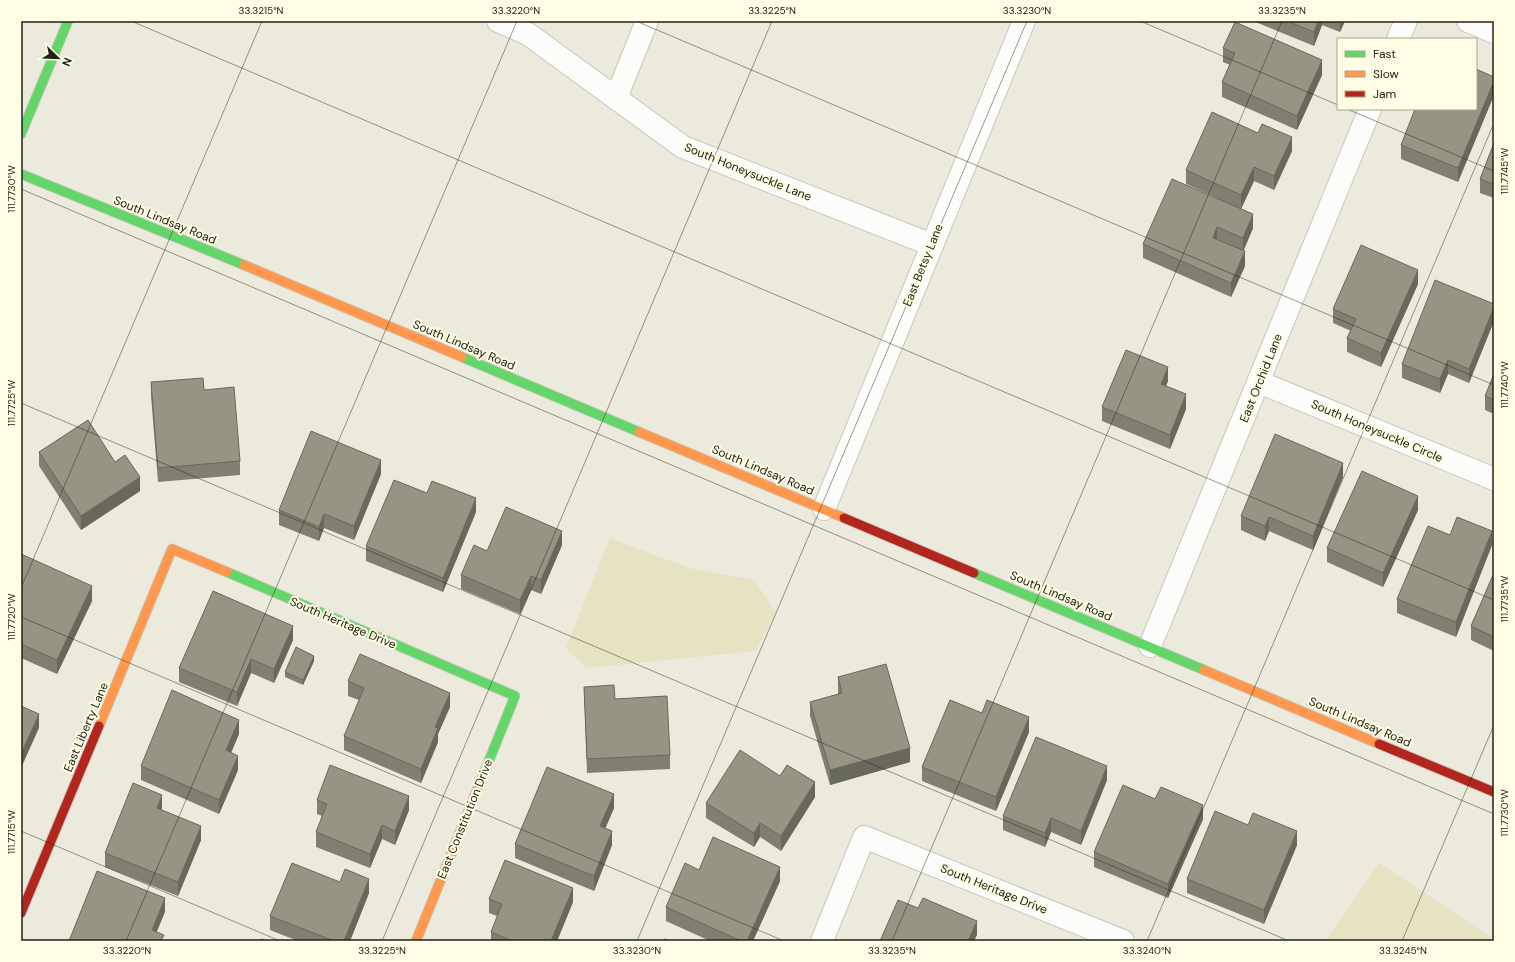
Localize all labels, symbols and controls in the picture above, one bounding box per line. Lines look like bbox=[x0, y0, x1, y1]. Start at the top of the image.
text: 33.3215°N bbox=[238, 4, 284, 17]
text: 33.3220°N bbox=[492, 4, 540, 17]
text: 33.3225°N bbox=[748, 4, 796, 17]
text: 33.3230°N bbox=[1003, 4, 1051, 17]
text: 33.3235°N bbox=[1258, 4, 1306, 17]
north arrow bbox=[38, 38, 78, 78]
legend bbox=[1337, 38, 1477, 110]
text: Fast bbox=[1373, 46, 1396, 62]
text: N bbox=[59, 55, 75, 68]
text: Slow bbox=[1373, 66, 1399, 82]
text: Jam bbox=[1373, 86, 1396, 102]
street label: South Honeysuckle Lane bbox=[682, 139, 814, 205]
text: 111.7745°W bbox=[1498, 147, 1511, 194]
text: 111.7730°W bbox=[5, 165, 18, 213]
street label: South Lindsay Road bbox=[111, 192, 219, 248]
street label: East Betsy Lane bbox=[899, 221, 947, 309]
street label: South Lindsay Road bbox=[410, 316, 518, 374]
street label: East Orchid Lane bbox=[1236, 331, 1286, 425]
text: 111.7740°W bbox=[1498, 361, 1511, 409]
text: 111.7725°W bbox=[5, 379, 18, 426]
street label: South Honeysuckle Circle bbox=[1309, 396, 1445, 466]
street label: South Lindsay Road bbox=[709, 441, 817, 499]
street label: South Lindsay Road bbox=[1007, 567, 1115, 625]
text: 111.7735°W bbox=[1498, 575, 1511, 622]
text: 111.7720°W bbox=[5, 593, 18, 641]
street label: South Heritage Drive bbox=[287, 593, 399, 653]
street label: East Liberty Lane bbox=[60, 679, 112, 774]
street label: South Lindsay Road bbox=[1306, 693, 1414, 751]
street label: East Constitution Drive bbox=[434, 757, 496, 881]
text: 111.7730°W bbox=[1498, 789, 1511, 837]
text: 111.7715°W bbox=[5, 810, 18, 854]
street label: South Heritage Drive bbox=[938, 860, 1050, 918]
text: 33.3220°N bbox=[103, 944, 151, 957]
text: 33.3225°N bbox=[358, 944, 406, 957]
text: 33.3230°N bbox=[613, 944, 661, 957]
text: 33.3235°N bbox=[868, 944, 916, 957]
text: 33.3240°N bbox=[1123, 944, 1171, 957]
text: 33.3245°N bbox=[1379, 944, 1427, 957]

